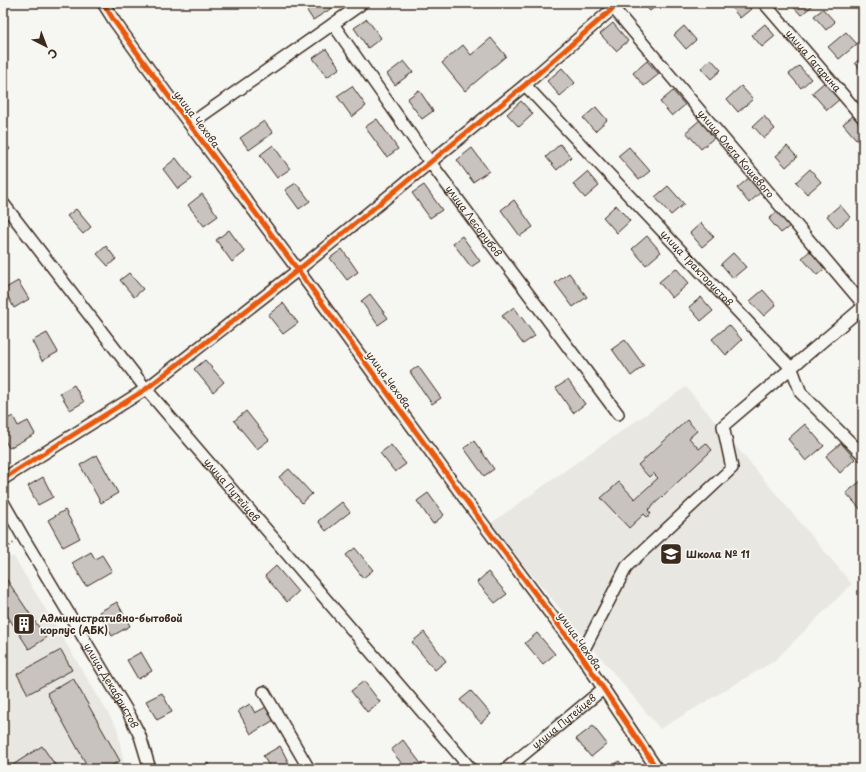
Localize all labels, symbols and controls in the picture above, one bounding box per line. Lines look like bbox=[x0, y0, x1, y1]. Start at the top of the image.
north arrow bbox=[26, 26, 66, 66]
street label: улица Гагарина bbox=[783, 26, 846, 95]
text: С bbox=[44, 45, 62, 63]
street label: улица Чехова bbox=[171, 87, 224, 151]
street label: улица Олега Кошевого bbox=[695, 106, 778, 201]
street label: улица Лесорубов bbox=[443, 181, 506, 260]
street label: улица Трактористов bbox=[658, 226, 737, 309]
street label: улица Чехова bbox=[363, 348, 416, 412]
street label: улица Путейцев bbox=[201, 454, 264, 524]
school or university icon: Школа № 11 bbox=[658, 541, 684, 567]
place label: Школа № 11 bbox=[686, 546, 750, 561]
street label: улица Чехова bbox=[555, 609, 607, 674]
place label: Административно-бытовой корпус (АБК) bbox=[40, 610, 183, 637]
building icon: Административно-бытовой корпус (АБК) bbox=[11, 611, 37, 637]
street label: улица Декабристов bbox=[81, 640, 143, 730]
street label: улица Путейцев bbox=[528, 690, 599, 752]

